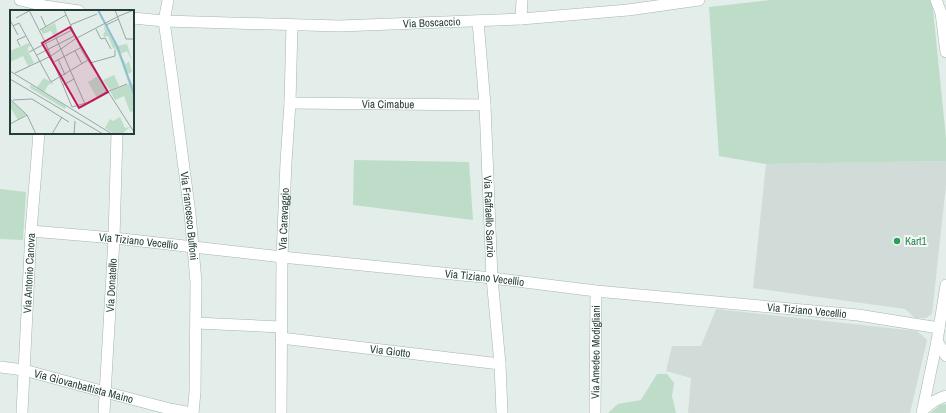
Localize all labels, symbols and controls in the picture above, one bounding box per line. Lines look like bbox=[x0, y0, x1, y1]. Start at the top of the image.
inset map bbox=[10, 10, 134, 134]
street label: Via Boscaccio bbox=[403, 14, 461, 31]
street label: Via Cimabue bbox=[362, 97, 414, 111]
street label: Via Francesco Buffoni bbox=[177, 171, 201, 261]
street label: Via Raffaello Sanzio bbox=[481, 175, 498, 258]
street label: Via Caravaggio bbox=[275, 187, 292, 251]
street label: Via Tiziano Vecellio bbox=[98, 230, 179, 252]
street label: Via Antonio Canova bbox=[20, 233, 38, 314]
place label: Kart1 bbox=[905, 234, 927, 248]
marker: Kart1 bbox=[892, 236, 902, 246]
street label: Via Donatello bbox=[103, 258, 120, 313]
street label: Via Tiziano Vecellio bbox=[444, 266, 525, 289]
street label: Via Tiziano Vecellio bbox=[766, 300, 847, 321]
street label: Via Amedeo Modigliani bbox=[588, 305, 603, 399]
street label: Via Giotto bbox=[369, 342, 411, 360]
street label: Via Giovanbattista Maino bbox=[32, 366, 135, 406]

